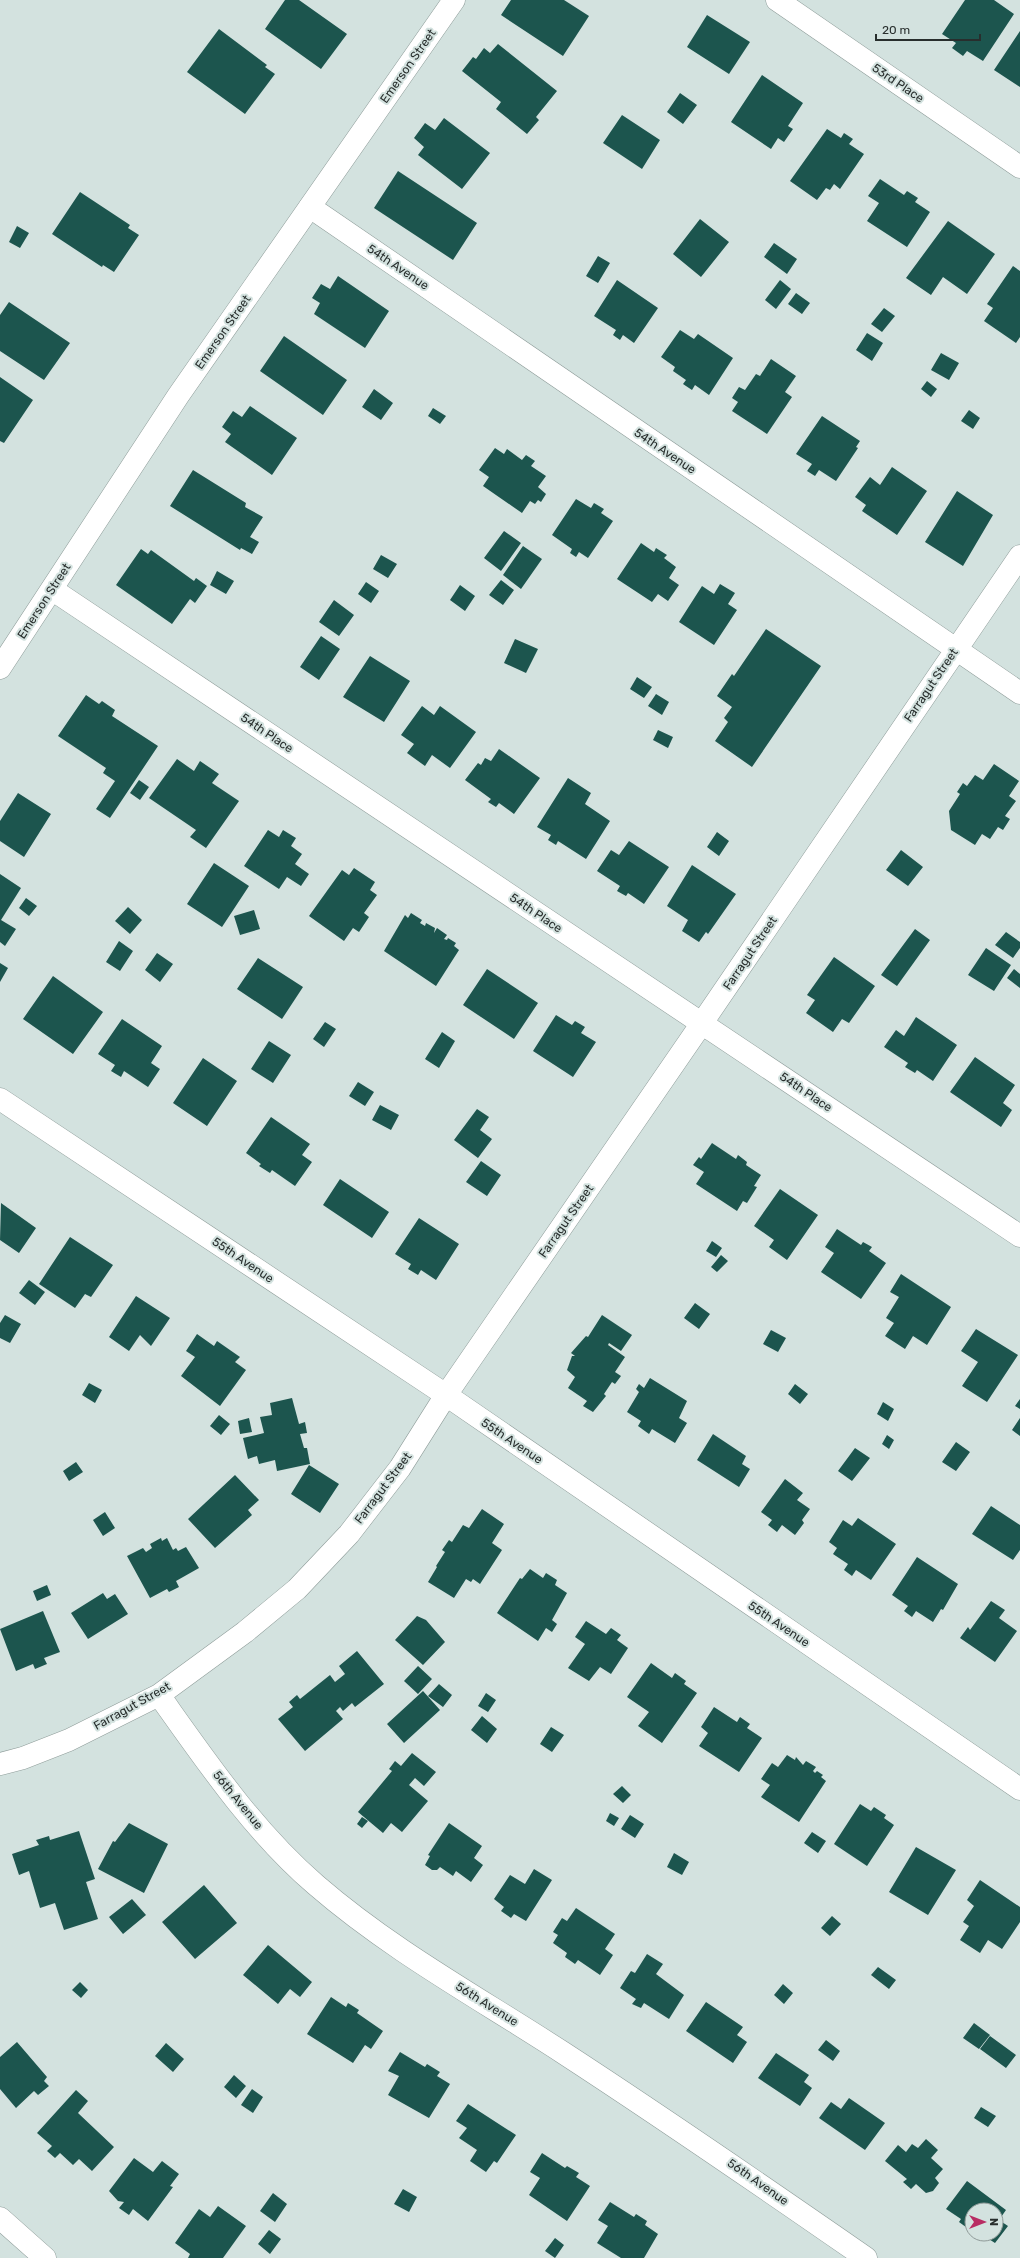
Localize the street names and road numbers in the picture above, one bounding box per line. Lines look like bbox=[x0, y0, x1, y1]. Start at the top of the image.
street label: Emerson Street bbox=[377, 26, 439, 106]
street label: 53rd Place bbox=[869, 61, 927, 106]
street label: 54th Avenue bbox=[365, 241, 432, 293]
street label: Emerson Street bbox=[192, 292, 254, 372]
street label: 54th Avenue bbox=[632, 425, 699, 477]
street label: Emerson Street bbox=[14, 560, 74, 641]
street label: Farragut Street bbox=[901, 645, 961, 724]
street label: 54th Place bbox=[238, 710, 296, 756]
street label: 54th Place bbox=[507, 890, 565, 936]
street label: Farragut Street bbox=[720, 913, 780, 992]
street label: 54th Place bbox=[777, 1069, 835, 1115]
street label: Farragut Street bbox=[536, 1182, 596, 1260]
street label: 55th Avenue bbox=[210, 1234, 277, 1286]
street label: 55th Avenue bbox=[479, 1415, 546, 1467]
street label: Farragut Street bbox=[352, 1449, 415, 1526]
street label: 55th Avenue bbox=[746, 1598, 813, 1650]
street label: Farragut Street bbox=[91, 1679, 173, 1733]
street label: 56th Avenue bbox=[210, 1768, 266, 1832]
street label: 56th Avenue bbox=[453, 1979, 521, 2029]
street label: 56th Avenue bbox=[725, 2156, 791, 2208]

